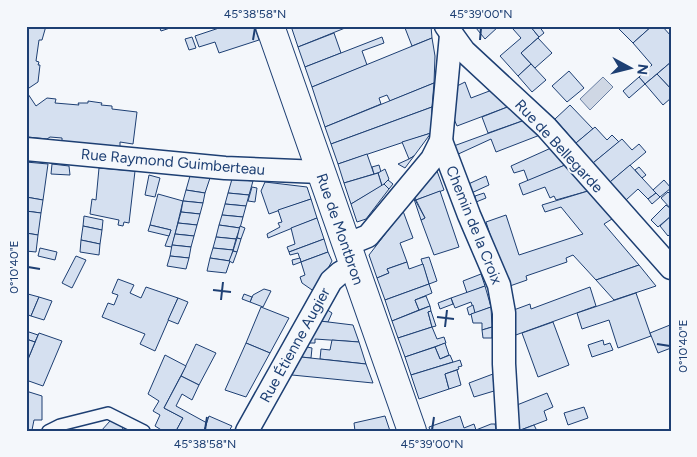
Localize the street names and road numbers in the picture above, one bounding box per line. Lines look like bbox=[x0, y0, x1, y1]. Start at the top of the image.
street label: Rue de Bellegarde bbox=[511, 96, 607, 196]
street label: Rue Raymond Guimberteau bbox=[80, 145, 266, 179]
street label: Chemin de la Croix bbox=[442, 163, 506, 287]
street label: Rue de Montbron bbox=[312, 171, 368, 287]
street label: Rue Étienne Augier bbox=[256, 284, 334, 406]

